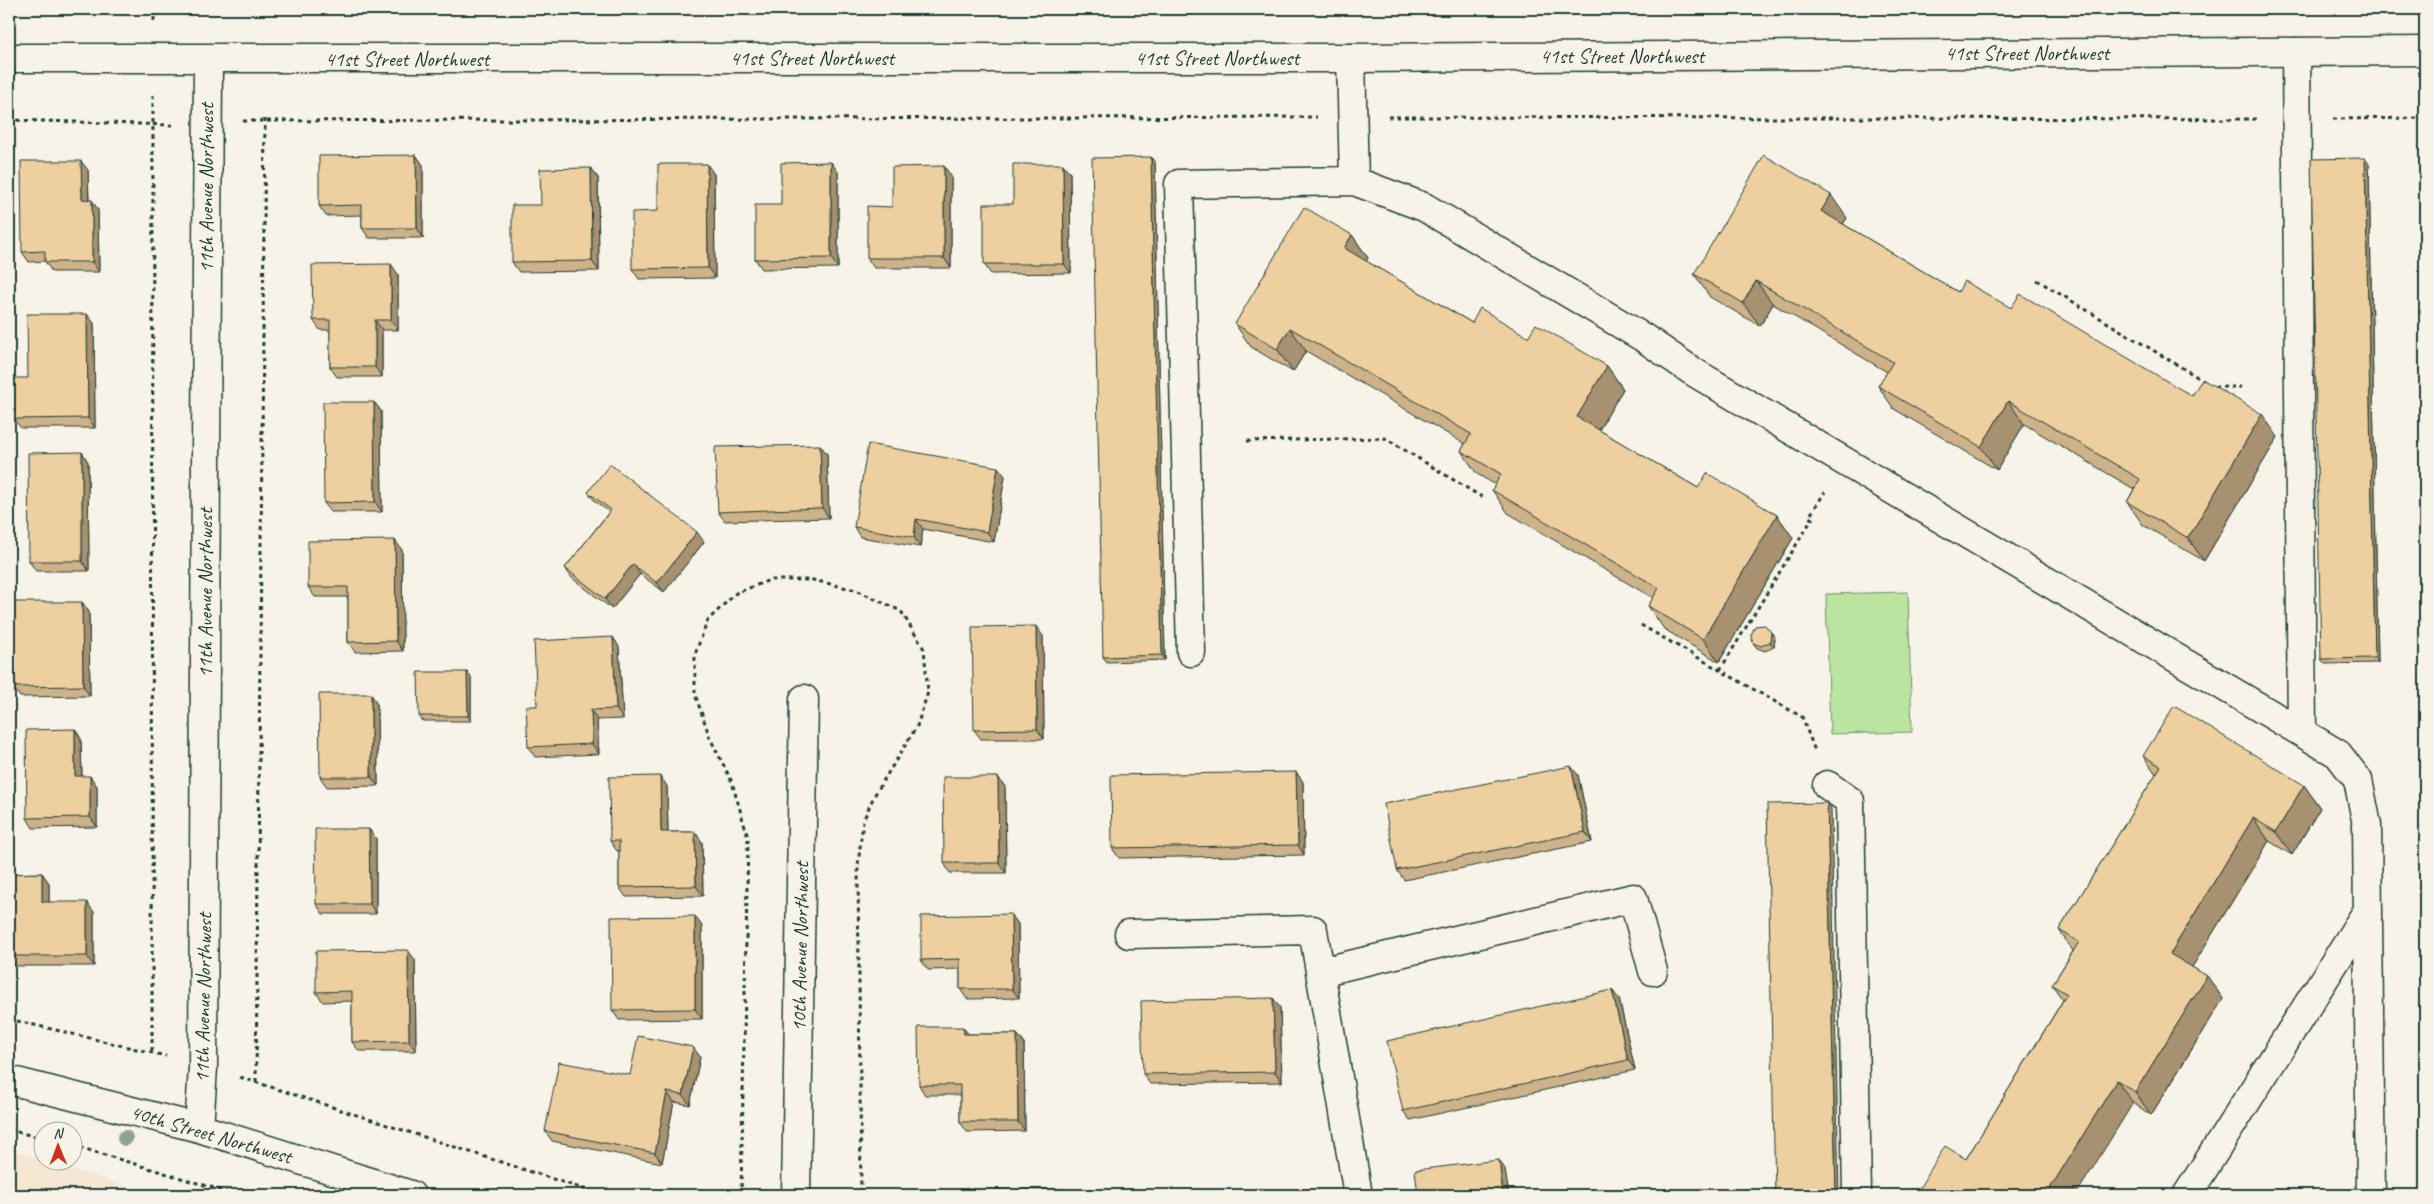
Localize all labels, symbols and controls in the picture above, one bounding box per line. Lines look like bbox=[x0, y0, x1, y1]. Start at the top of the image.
street label: 41st Street Northwest bbox=[1945, 40, 2111, 66]
street label: 41st Street Northwest bbox=[1540, 43, 1706, 69]
street label: 41st Street Northwest bbox=[730, 45, 896, 71]
street label: 41st Street Northwest bbox=[1135, 45, 1301, 71]
street label: 41st Street Northwest bbox=[325, 46, 491, 72]
street label: 11th Avenue Northwest bbox=[193, 101, 219, 273]
street label: 11th Avenue Northwest bbox=[192, 506, 218, 678]
street label: 10th Avenue Northwest bbox=[786, 860, 815, 1032]
street label: 11th Avenue Northwest bbox=[189, 911, 218, 1083]
street label: 40th Street Northwest bbox=[127, 1099, 297, 1170]
north arrow bbox=[32, 1122, 82, 1172]
text: N bbox=[53, 1125, 65, 1142]

